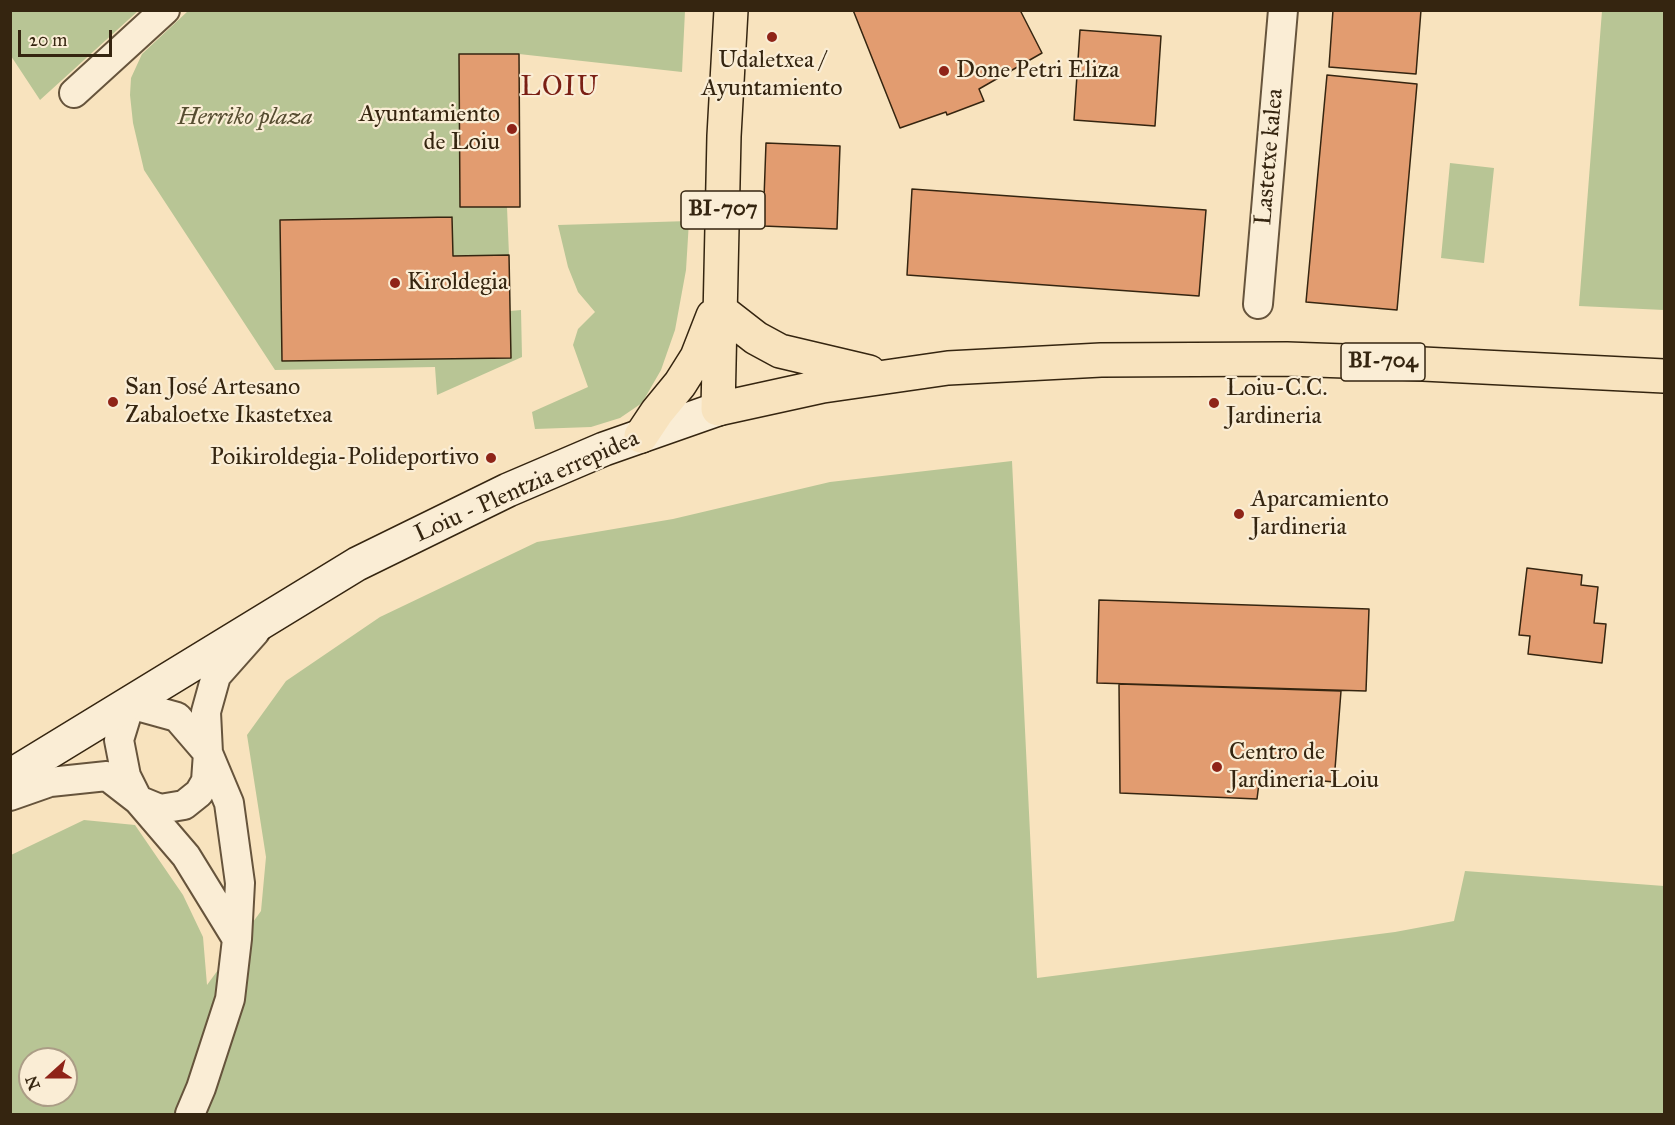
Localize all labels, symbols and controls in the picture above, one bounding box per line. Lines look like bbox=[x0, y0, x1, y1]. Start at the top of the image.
scale bar bbox=[21, 18, 116, 56]
text: 20 m bbox=[29, 29, 67, 51]
marker: Udaletxea / Ayuntamiento bbox=[765, 30, 779, 44]
place label: Udaletxea / Ayuntamiento bbox=[701, 47, 843, 103]
place label: Done Petri Eliza bbox=[956, 57, 1119, 85]
marker: Done Petri Eliza bbox=[937, 64, 951, 78]
district label: LOIU bbox=[520, 72, 600, 104]
street label: Lastetxe kalea bbox=[1250, 87, 1290, 227]
place label: Ayuntamiento de Loiu bbox=[359, 101, 500, 157]
park label: Herriko plaza bbox=[177, 104, 313, 132]
marker: Ayuntamiento de Loiu bbox=[505, 122, 519, 136]
road number: BI-707 bbox=[681, 191, 765, 229]
place label: Kiroldegia bbox=[407, 269, 508, 297]
marker: Kiroldegia bbox=[388, 276, 402, 290]
road number: BI-704 bbox=[1341, 343, 1425, 381]
place label: San José Artesano Zabaloetxe Ikastetxea bbox=[125, 374, 333, 430]
place label: Loiu-C.C. Jardineria bbox=[1226, 375, 1327, 431]
marker: San José Artesano Zabaloetxe Ikastetxea bbox=[106, 395, 120, 409]
marker: Loiu-C.C. Jardineria bbox=[1207, 396, 1221, 410]
street label: Loiu - Plentzia errepidea bbox=[410, 425, 644, 549]
place label: Poikiroldegia-Polideportivo bbox=[210, 444, 479, 472]
marker: Poikiroldegia-Polideportivo bbox=[484, 451, 498, 465]
place label: Aparcamiento Jardineria bbox=[1251, 486, 1389, 542]
marker: Aparcamiento Jardineria bbox=[1232, 507, 1246, 521]
place label: Centro de Jardineria Loiu bbox=[1229, 739, 1379, 795]
marker: Centro de Jardineria Loiu bbox=[1210, 760, 1224, 774]
north arrow bbox=[18, 1047, 78, 1107]
text: N bbox=[21, 1073, 44, 1093]

